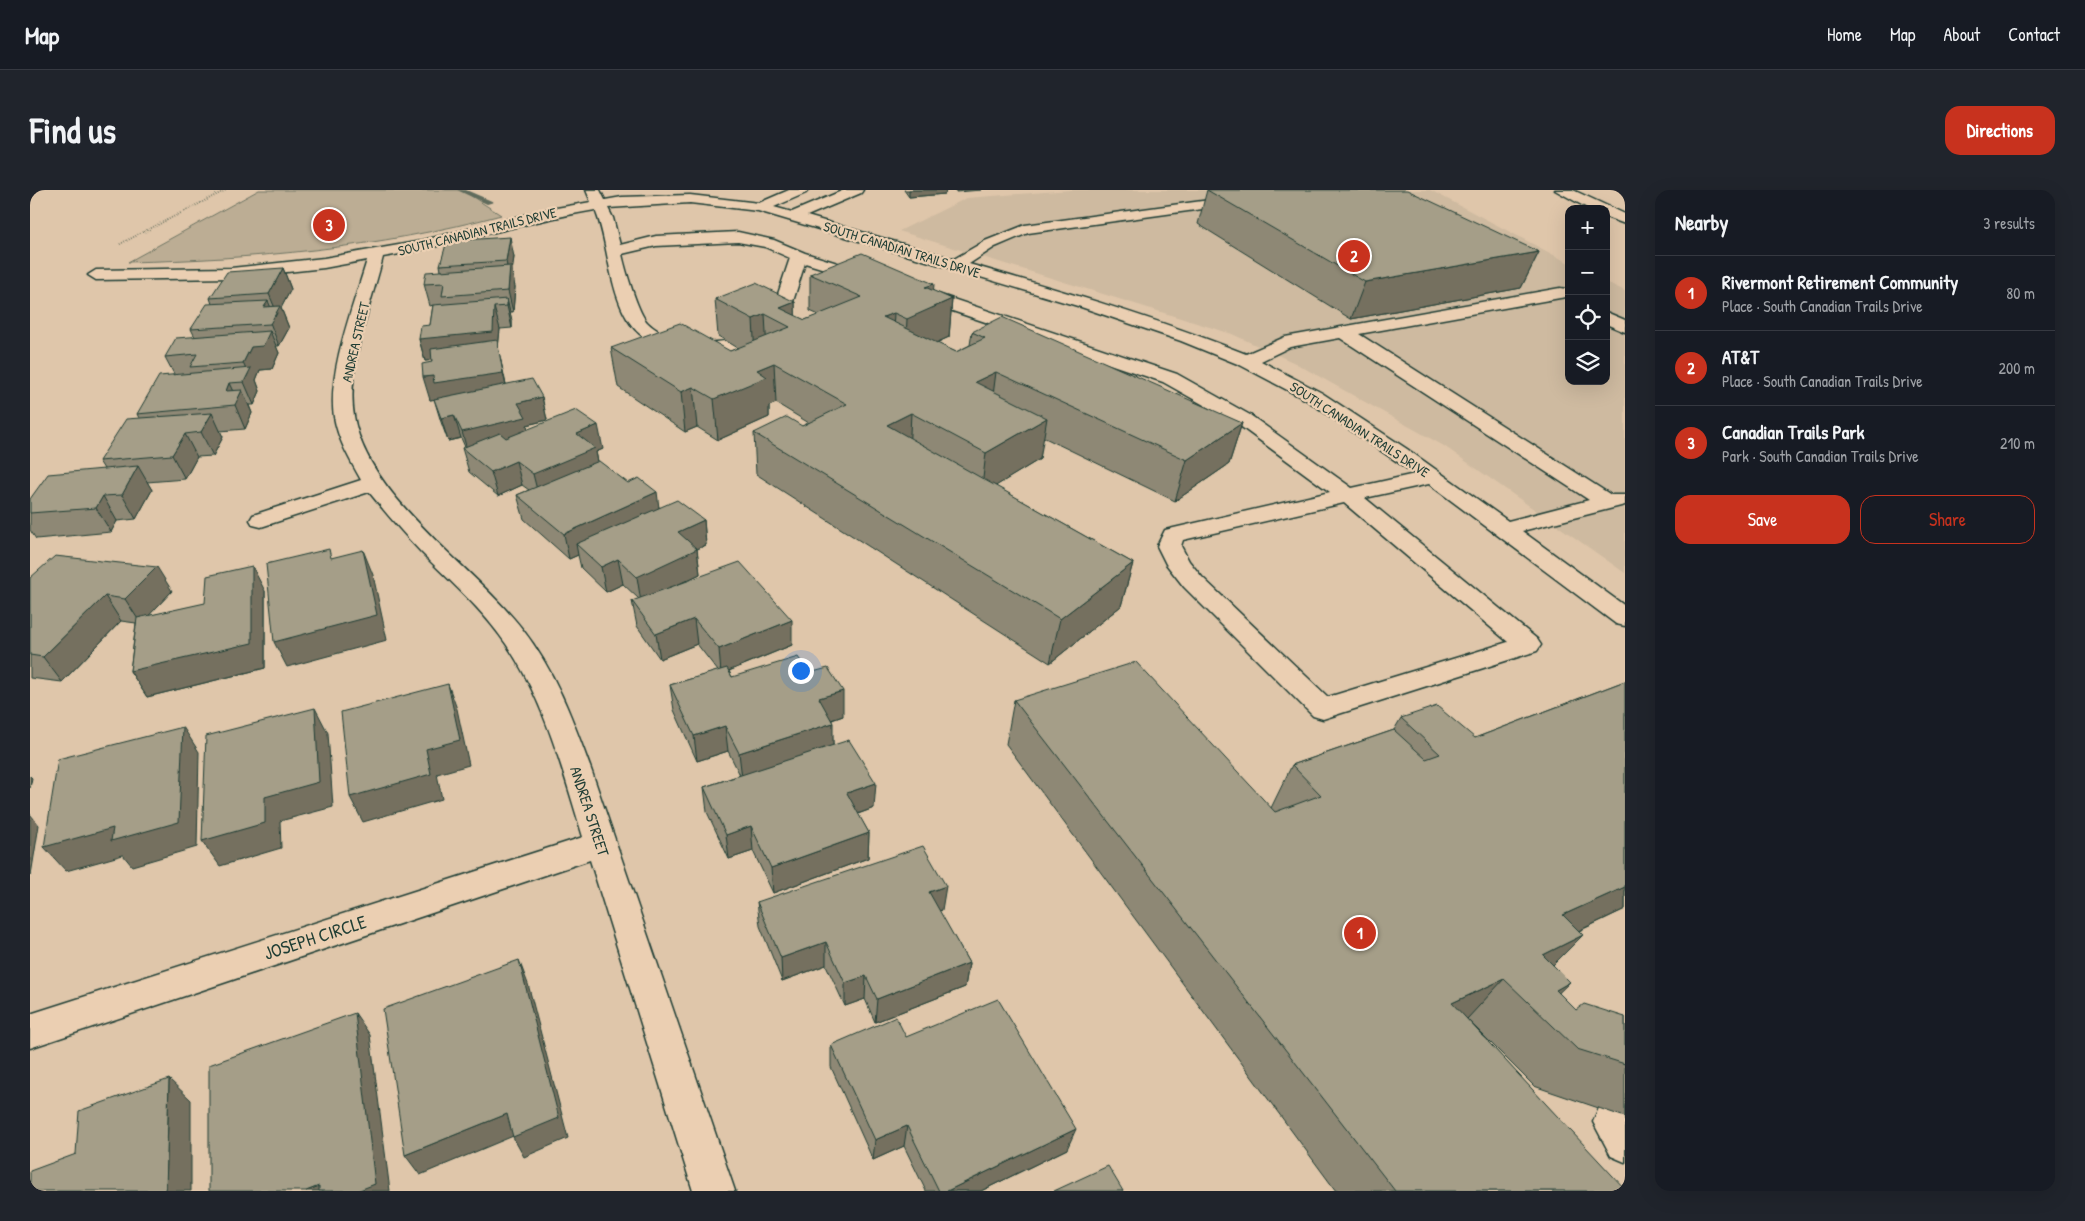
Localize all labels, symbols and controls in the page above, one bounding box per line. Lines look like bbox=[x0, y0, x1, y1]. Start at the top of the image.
text: Map bbox=[25, 19, 59, 51]
text: Home bbox=[1827, 22, 1862, 47]
text: Map bbox=[1890, 22, 1915, 47]
text: About bbox=[1943, 22, 1980, 47]
text: Contact bbox=[2008, 22, 2060, 47]
button: Directions bbox=[1945, 106, 2055, 155]
text: Find us bbox=[30, 107, 116, 154]
street label: SOUTH CANADIAN TRAILS DRIVE bbox=[396, 202, 558, 260]
map controls bbox=[1565, 205, 1610, 385]
button: + bbox=[1565, 205, 1610, 250]
pin: 3 bbox=[313, 206, 345, 244]
text: Nearby bbox=[1675, 208, 1728, 237]
text: 3 results bbox=[1983, 212, 2035, 234]
street label: SOUTH CANADIAN TRAILS DRIVE bbox=[821, 216, 983, 282]
pin: 2 bbox=[1338, 237, 1370, 275]
button: − bbox=[1565, 250, 1610, 295]
text: Rivermont Retirement Community bbox=[1722, 269, 1958, 295]
text: 1 bbox=[1688, 282, 1694, 304]
text: 80 m bbox=[2006, 282, 2035, 304]
button: locate bbox=[1565, 295, 1610, 340]
text: Place · South Canadian Trails Drive bbox=[1722, 295, 1923, 317]
street label: ANDREA STREET bbox=[337, 300, 374, 384]
button: layers bbox=[1565, 340, 1610, 385]
text: AT&T bbox=[1722, 344, 1759, 370]
text: 2 bbox=[1687, 357, 1695, 379]
text: 200 m bbox=[1999, 357, 2035, 379]
text: Place · South Canadian Trails Drive bbox=[1722, 370, 1923, 392]
street label: SOUTH CANADIAN TRAILS DRIVE bbox=[1287, 377, 1433, 481]
text: Canadian Trails Park bbox=[1722, 419, 1864, 445]
text: 3 bbox=[1687, 432, 1695, 454]
text: 210 m bbox=[2000, 432, 2035, 454]
text: Park · South Canadian Trails Drive bbox=[1722, 445, 1919, 467]
button: Save bbox=[1675, 495, 1850, 544]
button: Share bbox=[1860, 495, 2035, 544]
your location bbox=[788, 658, 814, 684]
street label: ANDREA STREET bbox=[565, 763, 615, 859]
street label: JOSEPH CIRCLE bbox=[260, 908, 370, 966]
pin: 1 bbox=[1344, 914, 1376, 952]

